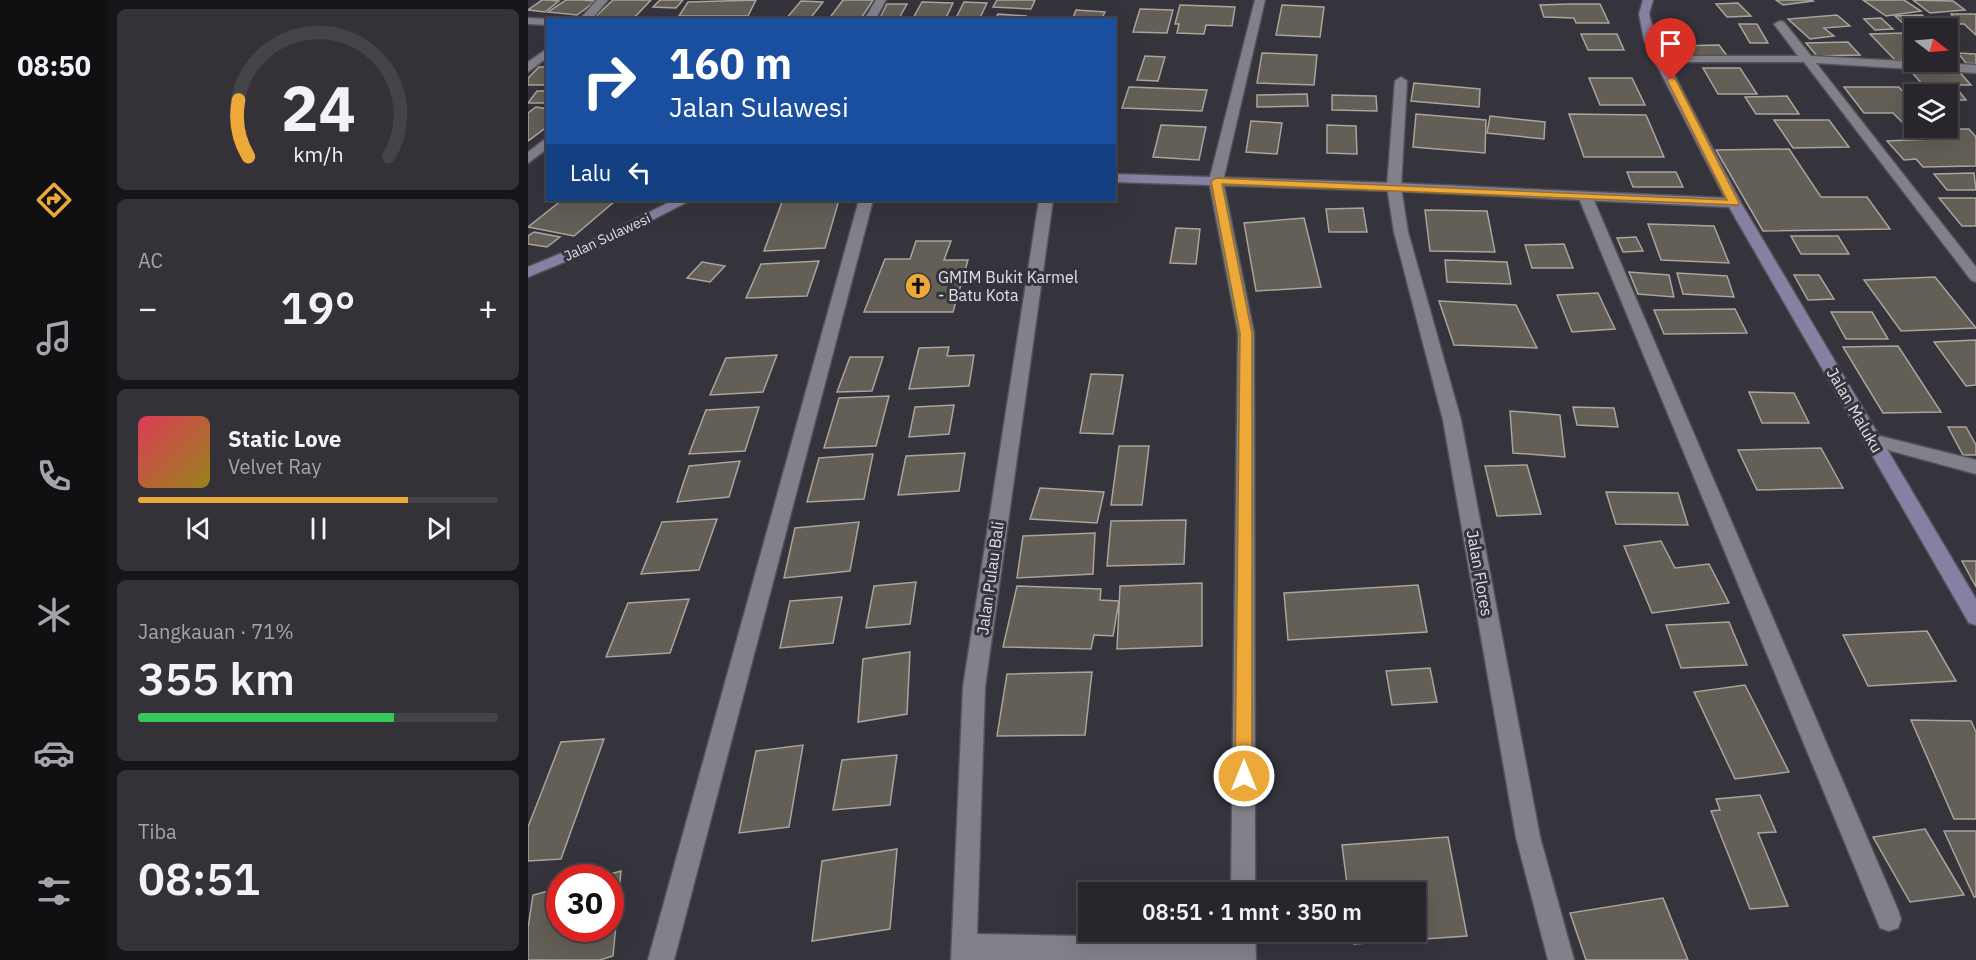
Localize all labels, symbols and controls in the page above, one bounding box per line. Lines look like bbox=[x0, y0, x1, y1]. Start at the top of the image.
pin bbox=[1645, 18, 1696, 80]
north arrow bbox=[1904, 18, 1958, 72]
map controls bbox=[1904, 18, 1958, 138]
icon: arrive bbox=[1654, 27, 1687, 60]
text: 160 m bbox=[669, 36, 792, 91]
icon: right bbox=[570, 42, 648, 120]
text: 08:50 bbox=[17, 48, 91, 83]
text: 24 bbox=[281, 67, 355, 148]
button: layers bbox=[1904, 84, 1958, 138]
text: Jalan Sulawesi bbox=[669, 89, 849, 124]
text: km/h bbox=[293, 140, 343, 168]
icon: left bbox=[623, 156, 656, 189]
text: Lalu bbox=[570, 158, 611, 187]
icon: directions bbox=[33, 179, 75, 221]
street label: Jalan Sulawesi bbox=[561, 209, 653, 265]
text: AC bbox=[138, 247, 163, 274]
place label: GMIM Bukit Karmel - Batu Kota bbox=[938, 267, 1078, 305]
church icon: GMIM Bukit Karmel - Batu Kota bbox=[903, 271, 933, 301]
text: 19° bbox=[280, 278, 356, 336]
text: − bbox=[138, 286, 158, 329]
text: + bbox=[478, 286, 498, 329]
icon: music bbox=[33, 317, 75, 359]
street label: Jalan Maluku bbox=[1823, 364, 1887, 456]
text: Static Love bbox=[228, 424, 341, 453]
text: Velvet Ray bbox=[228, 453, 321, 480]
icon: phone bbox=[33, 455, 75, 497]
icon: previous bbox=[182, 512, 215, 545]
icon: pause bbox=[302, 512, 335, 545]
icon: next bbox=[422, 512, 455, 545]
street label: Jalan Pulau Bali bbox=[972, 520, 1008, 636]
street label: Jalan Flores bbox=[1463, 528, 1497, 618]
icon: climate bbox=[33, 594, 75, 636]
text: Jangkauan · 71% bbox=[138, 618, 294, 645]
text: 355 km bbox=[138, 649, 295, 707]
icon: car bbox=[33, 732, 75, 774]
position arrow bbox=[1212, 744, 1276, 808]
text: Tiba bbox=[138, 818, 177, 845]
text: 08:51 bbox=[138, 849, 260, 907]
speed limit sign: 30 bbox=[546, 864, 624, 942]
icon: filters bbox=[33, 870, 75, 912]
text: 08:51 · 1 mnt · 350 m bbox=[1142, 897, 1362, 926]

